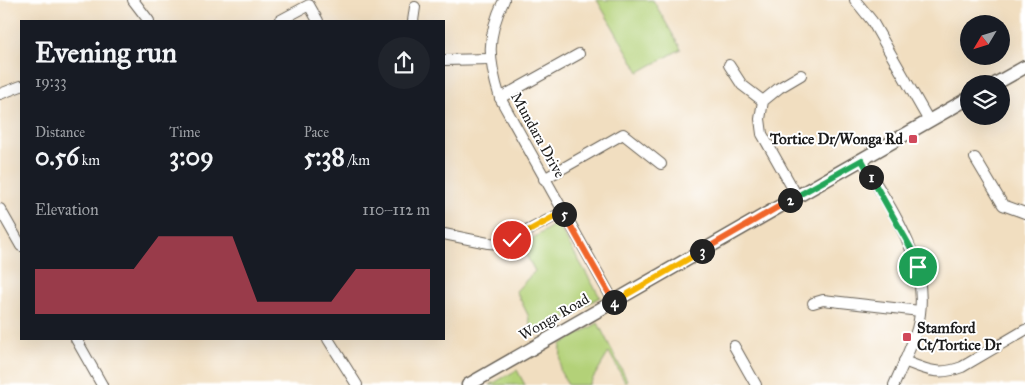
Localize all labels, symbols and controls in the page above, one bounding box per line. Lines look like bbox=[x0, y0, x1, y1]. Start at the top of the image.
north arrow bbox=[960, 15, 1010, 65]
map controls bbox=[960, 15, 1010, 125]
text: Evening run bbox=[35, 35, 177, 70]
button: share bbox=[378, 37, 430, 89]
text: 19:33 bbox=[35, 72, 67, 91]
button: layers bbox=[960, 75, 1010, 125]
street label: Mundara Drive bbox=[507, 89, 569, 181]
text: Distance bbox=[35, 124, 85, 141]
text: Time bbox=[169, 124, 200, 141]
text: Pace bbox=[304, 124, 329, 141]
place label: Tortice Dr/Wonga Rd bbox=[769, 130, 903, 149]
marker: Tortice Dr/Wonga Rd bbox=[907, 133, 919, 145]
text: 0.56 bbox=[35, 141, 79, 172]
text: 3:09 bbox=[169, 141, 214, 172]
text: 5:38 bbox=[304, 141, 345, 172]
text: km bbox=[79, 152, 100, 169]
text: /km bbox=[345, 152, 370, 169]
pin: 1 bbox=[858, 164, 884, 190]
text: 1 bbox=[869, 169, 874, 186]
pin: 2 bbox=[778, 188, 802, 212]
text: 2 bbox=[787, 192, 794, 209]
text: Elevation bbox=[35, 200, 99, 219]
text: 110–112 m bbox=[362, 200, 430, 219]
pin: 5 bbox=[552, 202, 576, 226]
text: 5 bbox=[561, 206, 568, 223]
pin bbox=[491, 219, 533, 261]
icon: check bbox=[498, 226, 526, 254]
pin: 3 bbox=[690, 238, 714, 264]
text: 3 bbox=[700, 243, 705, 260]
pin bbox=[897, 246, 939, 288]
icon: arrive bbox=[904, 253, 932, 281]
street label: Wonga Road bbox=[516, 289, 593, 344]
pin: 4 bbox=[602, 290, 626, 314]
text: 4 bbox=[611, 294, 618, 311]
place label: Stamford Ct/Tortice Dr bbox=[917, 319, 1002, 354]
marker: Stamford Ct/Tortice Dr bbox=[901, 331, 913, 343]

